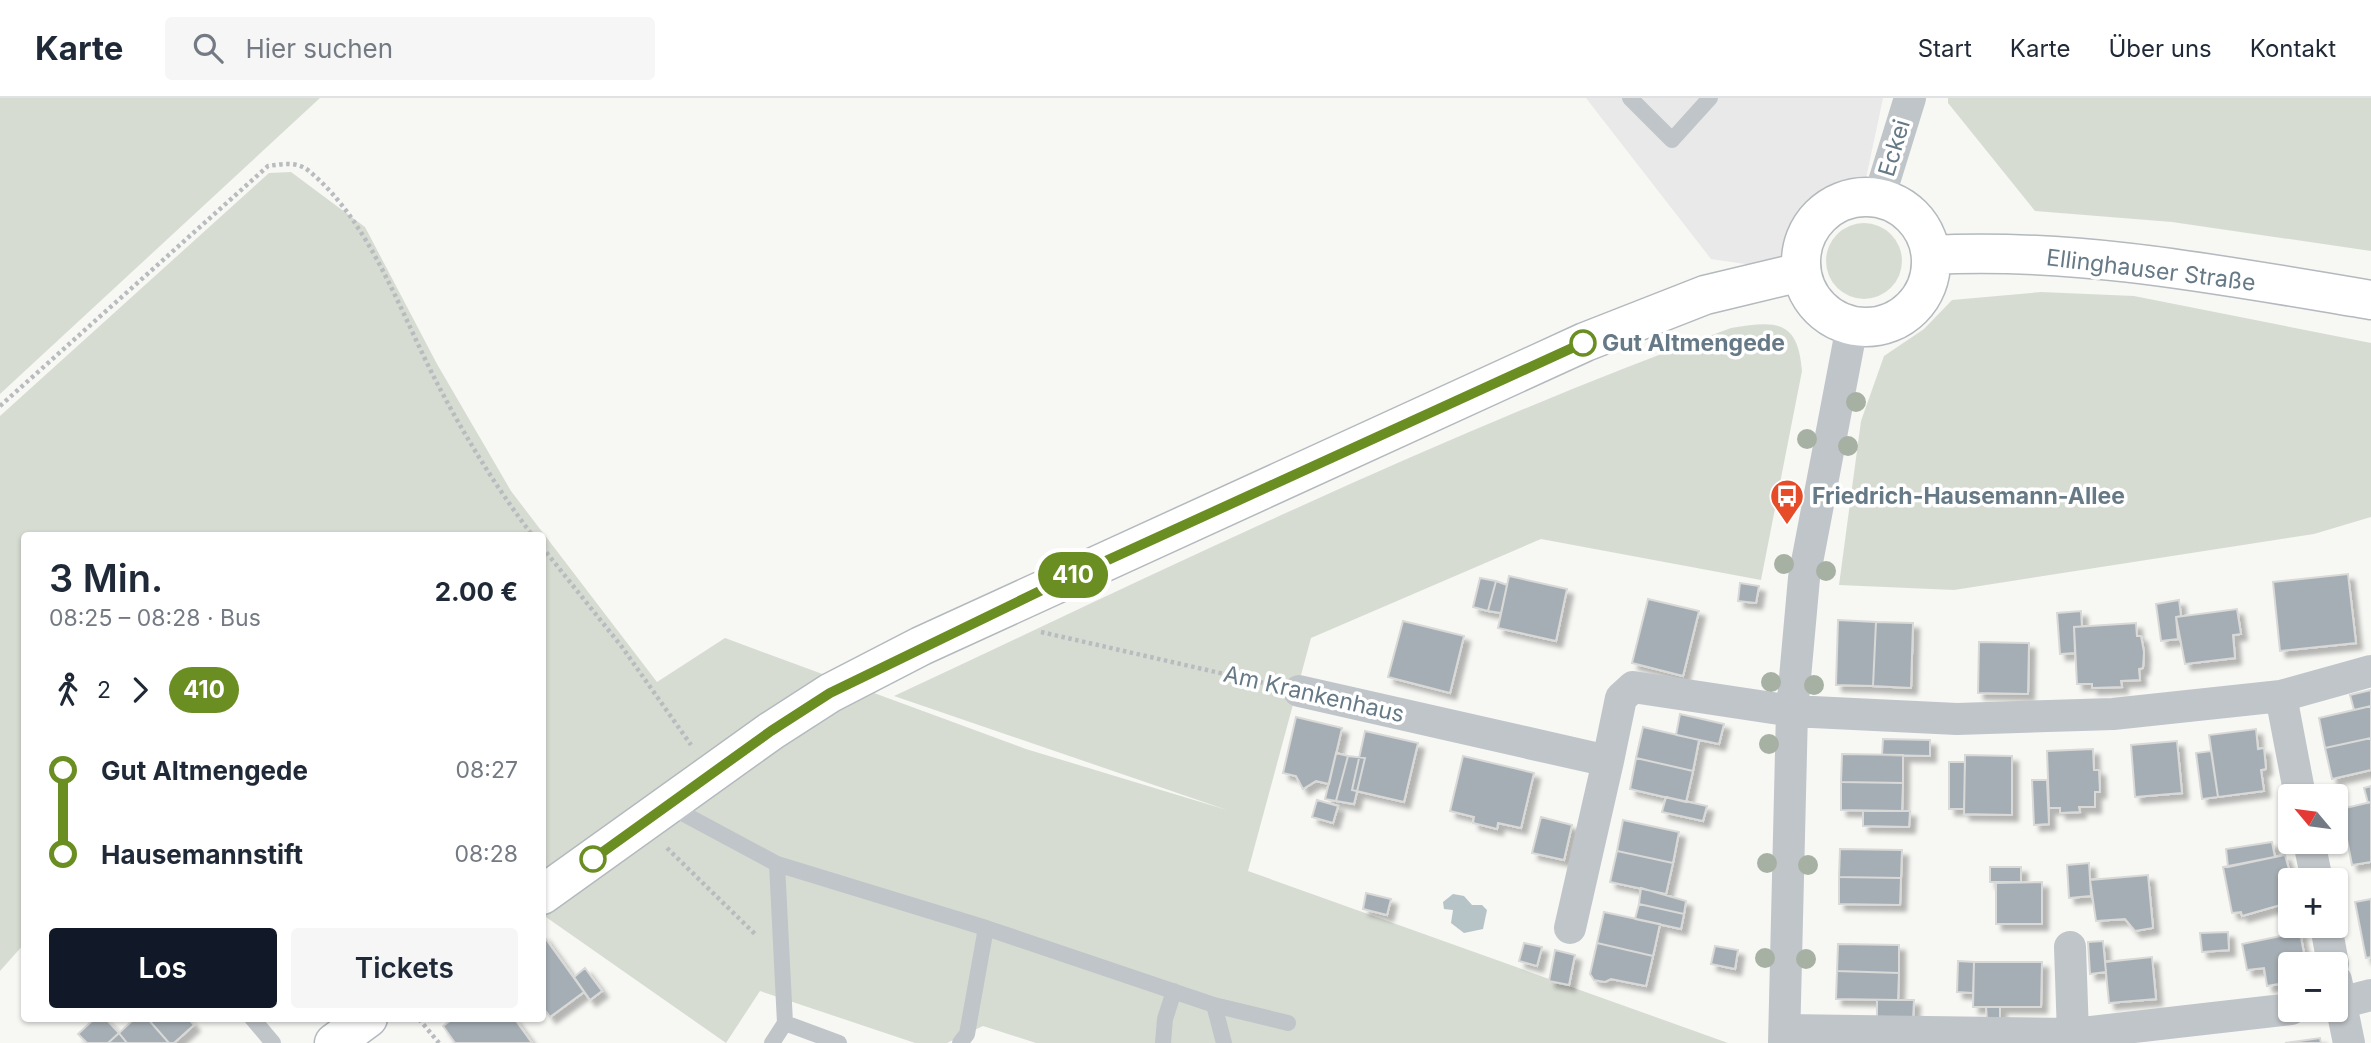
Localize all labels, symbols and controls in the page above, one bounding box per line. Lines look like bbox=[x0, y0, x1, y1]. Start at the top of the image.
search box bbox=[165, 17, 655, 80]
text: Karte bbox=[35, 28, 123, 68]
icon: search bbox=[189, 29, 227, 67]
text: Hier suchen bbox=[245, 33, 393, 64]
text: Start bbox=[1918, 34, 1972, 63]
text: Karte bbox=[2010, 34, 2070, 63]
text: Über uns bbox=[2108, 34, 2212, 63]
text: Kontakt bbox=[2250, 34, 2336, 63]
street label: Eckei bbox=[1872, 116, 1916, 180]
street label: Ellinghauser Straße bbox=[2045, 243, 2257, 297]
place label: Gut Altmengede bbox=[1602, 329, 1785, 357]
marker: Gut Altmengede bbox=[1570, 330, 1596, 356]
bus stop icon: Friedrich-Hausemann-Allee bbox=[1768, 477, 1806, 526]
place label: Friedrich-Hausemann-Allee bbox=[1812, 482, 2125, 510]
line badge: 410 bbox=[1033, 552, 1113, 598]
text: 3 Min. bbox=[49, 555, 163, 601]
text: 410 bbox=[1052, 560, 1094, 589]
text: 2.00 € bbox=[435, 576, 518, 607]
text: 08:25 – 08:28 · Bus bbox=[49, 604, 261, 632]
street label: Am Krankenhaus bbox=[1221, 660, 1407, 728]
icon: walk bbox=[49, 671, 87, 709]
icon: forward bbox=[121, 671, 159, 709]
text: 410 bbox=[183, 675, 225, 704]
text: 2 bbox=[97, 676, 111, 704]
text: Gut Altmengede bbox=[101, 755, 308, 786]
text: 08:27 bbox=[456, 756, 518, 784]
north arrow bbox=[2278, 784, 2348, 854]
map controls bbox=[2278, 784, 2348, 1022]
text: Hausemannstift bbox=[101, 839, 303, 870]
text: 08:28 bbox=[454, 840, 518, 868]
unlabelled marker bbox=[580, 846, 606, 872]
button: + bbox=[2278, 868, 2348, 938]
button: Los bbox=[49, 928, 277, 1008]
button: Tickets bbox=[291, 928, 518, 1008]
button: − bbox=[2278, 952, 2348, 1022]

